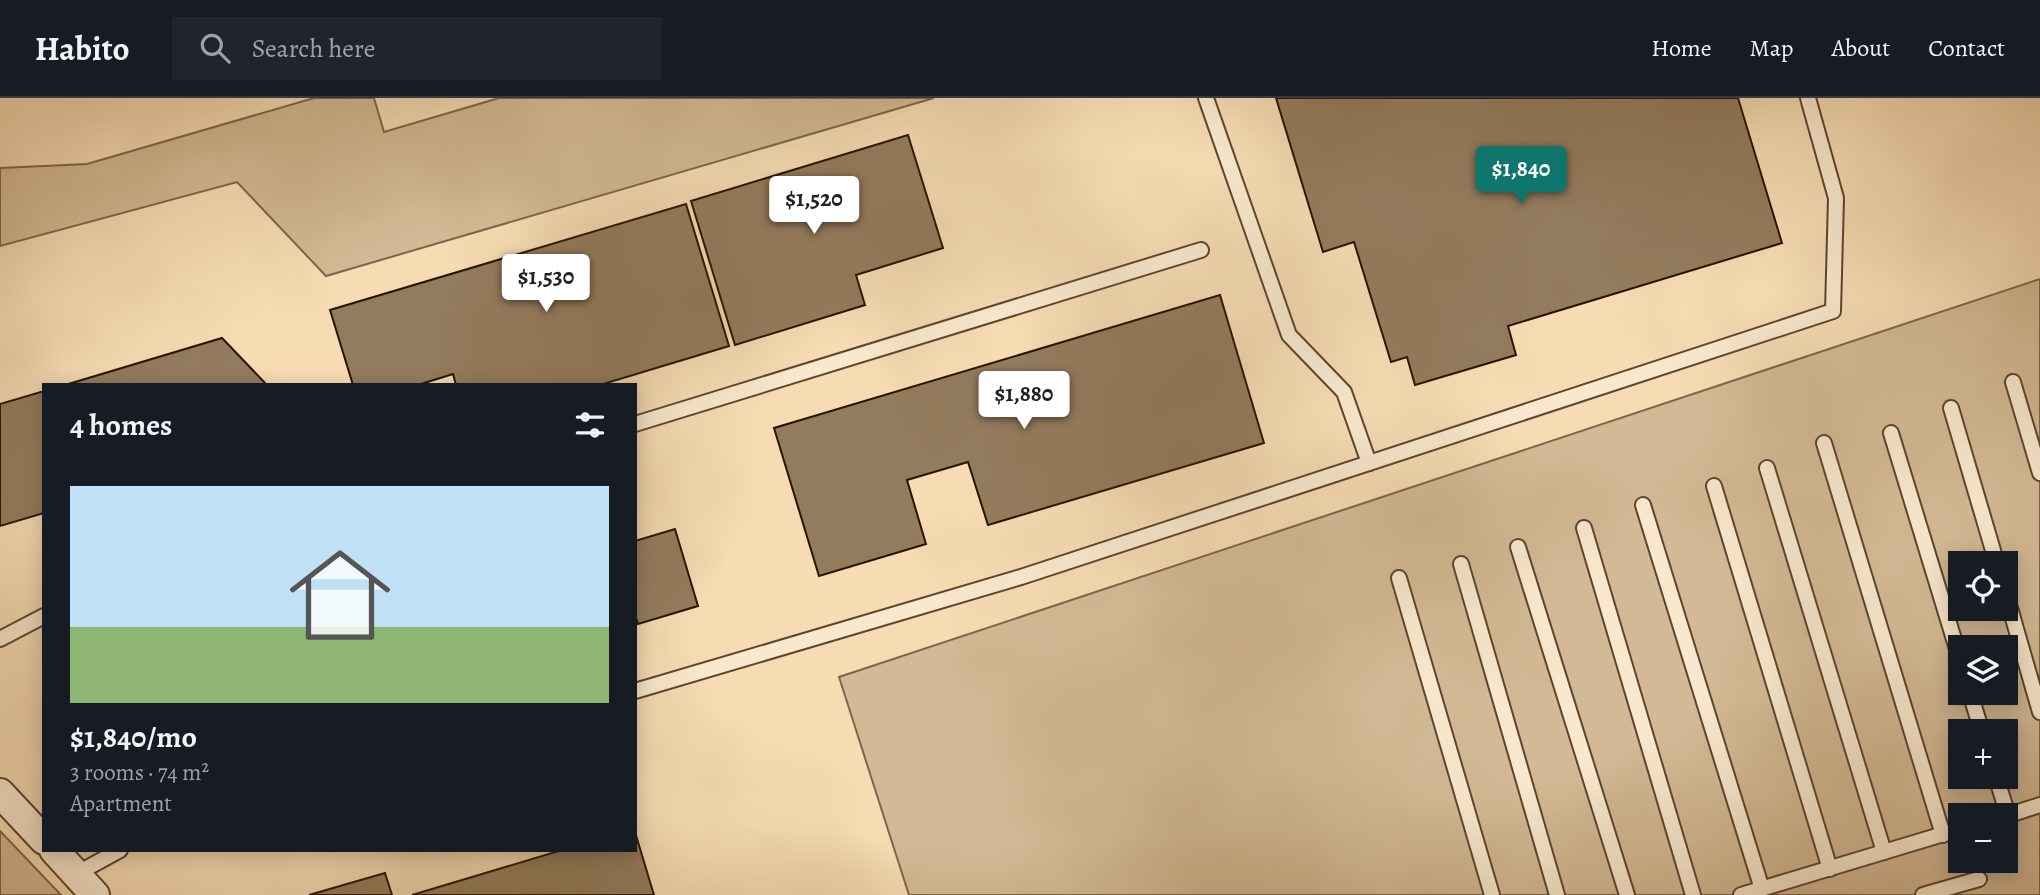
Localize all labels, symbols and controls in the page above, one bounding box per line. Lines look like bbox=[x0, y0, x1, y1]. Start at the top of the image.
search box bbox=[172, 17, 662, 80]
text: Habito bbox=[35, 26, 130, 71]
icon: search bbox=[196, 29, 234, 67]
text: Search here bbox=[252, 31, 375, 66]
text: Home bbox=[1651, 32, 1712, 64]
text: Map bbox=[1750, 32, 1794, 64]
text: About bbox=[1832, 32, 1890, 64]
text: Contact bbox=[1928, 32, 2005, 64]
pin: $1,840 bbox=[1464, 146, 1578, 206]
text: $1,840 bbox=[1492, 153, 1550, 184]
pin: $1,520 bbox=[757, 176, 871, 236]
text: $1,520 bbox=[785, 183, 843, 214]
pin: $1,530 bbox=[489, 254, 603, 314]
text: $1,530 bbox=[518, 261, 574, 292]
pin: $1,880 bbox=[967, 372, 1081, 431]
text: $1,880 bbox=[995, 378, 1053, 409]
text: 4 homes bbox=[70, 405, 172, 445]
icon: filters bbox=[571, 406, 609, 444]
icon: home bbox=[277, 532, 403, 658]
map controls bbox=[1948, 551, 2018, 873]
button: locate bbox=[1948, 551, 2018, 621]
button: layers bbox=[1948, 635, 2018, 705]
text: $1,840/mo bbox=[70, 717, 197, 757]
button: + bbox=[1948, 719, 2018, 789]
text: 3 rooms · 74 m² bbox=[70, 757, 209, 788]
text: Apartment bbox=[70, 788, 172, 819]
button: − bbox=[1948, 803, 2018, 873]

